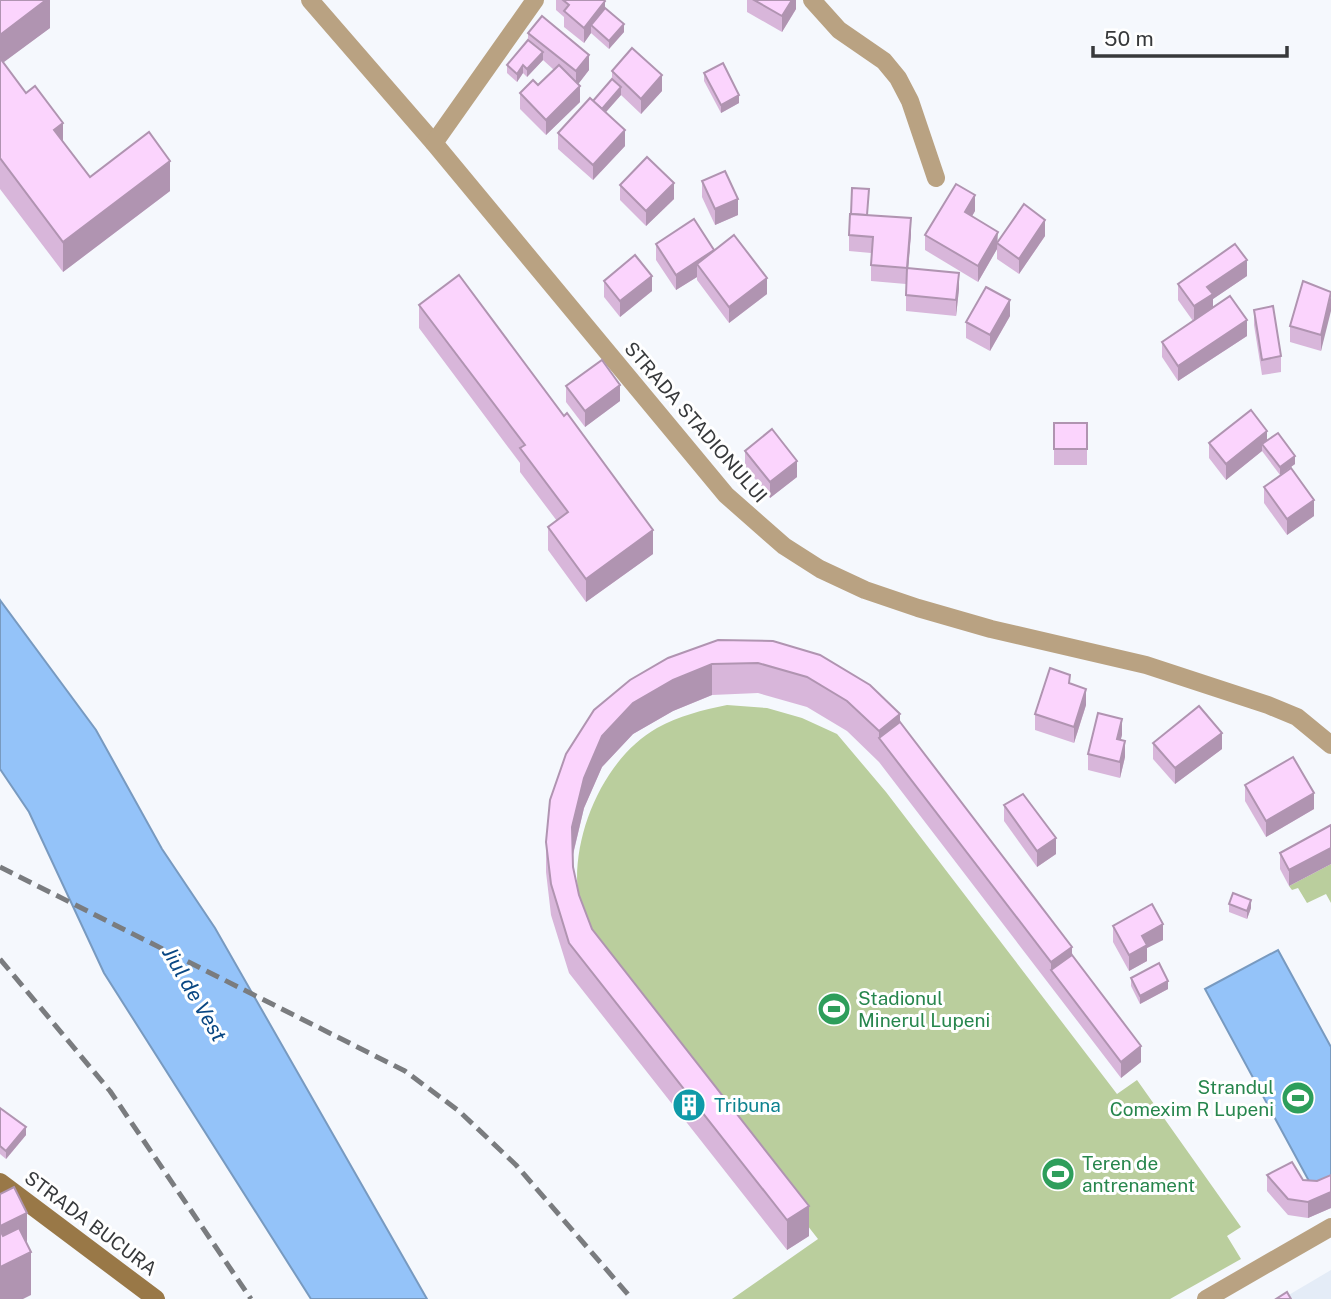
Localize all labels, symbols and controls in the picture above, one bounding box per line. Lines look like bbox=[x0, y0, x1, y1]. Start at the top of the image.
scale bar bbox=[1093, 14, 1287, 58]
text: 50 m bbox=[1104, 26, 1154, 51]
street label: STRADA STADIONULUI bbox=[620, 337, 772, 507]
water label: Jiul de Vest bbox=[157, 942, 232, 1046]
place label: Stadionul Minerul Lupeni bbox=[858, 987, 990, 1031]
sports icon: Stadionul Minerul Lupeni bbox=[815, 990, 853, 1028]
place label: Strandul Comexim R Lupeni bbox=[1110, 1076, 1274, 1120]
sports icon: Strandul Comexim R Lupeni bbox=[1279, 1079, 1317, 1117]
building icon: Tribuna bbox=[670, 1086, 708, 1124]
place label: Tribuna bbox=[714, 1094, 781, 1116]
place label: Teren de antrenament bbox=[1082, 1152, 1195, 1196]
sports icon: Teren de antrenament bbox=[1039, 1155, 1077, 1193]
street label: STRADA BUCURA bbox=[21, 1166, 161, 1280]

